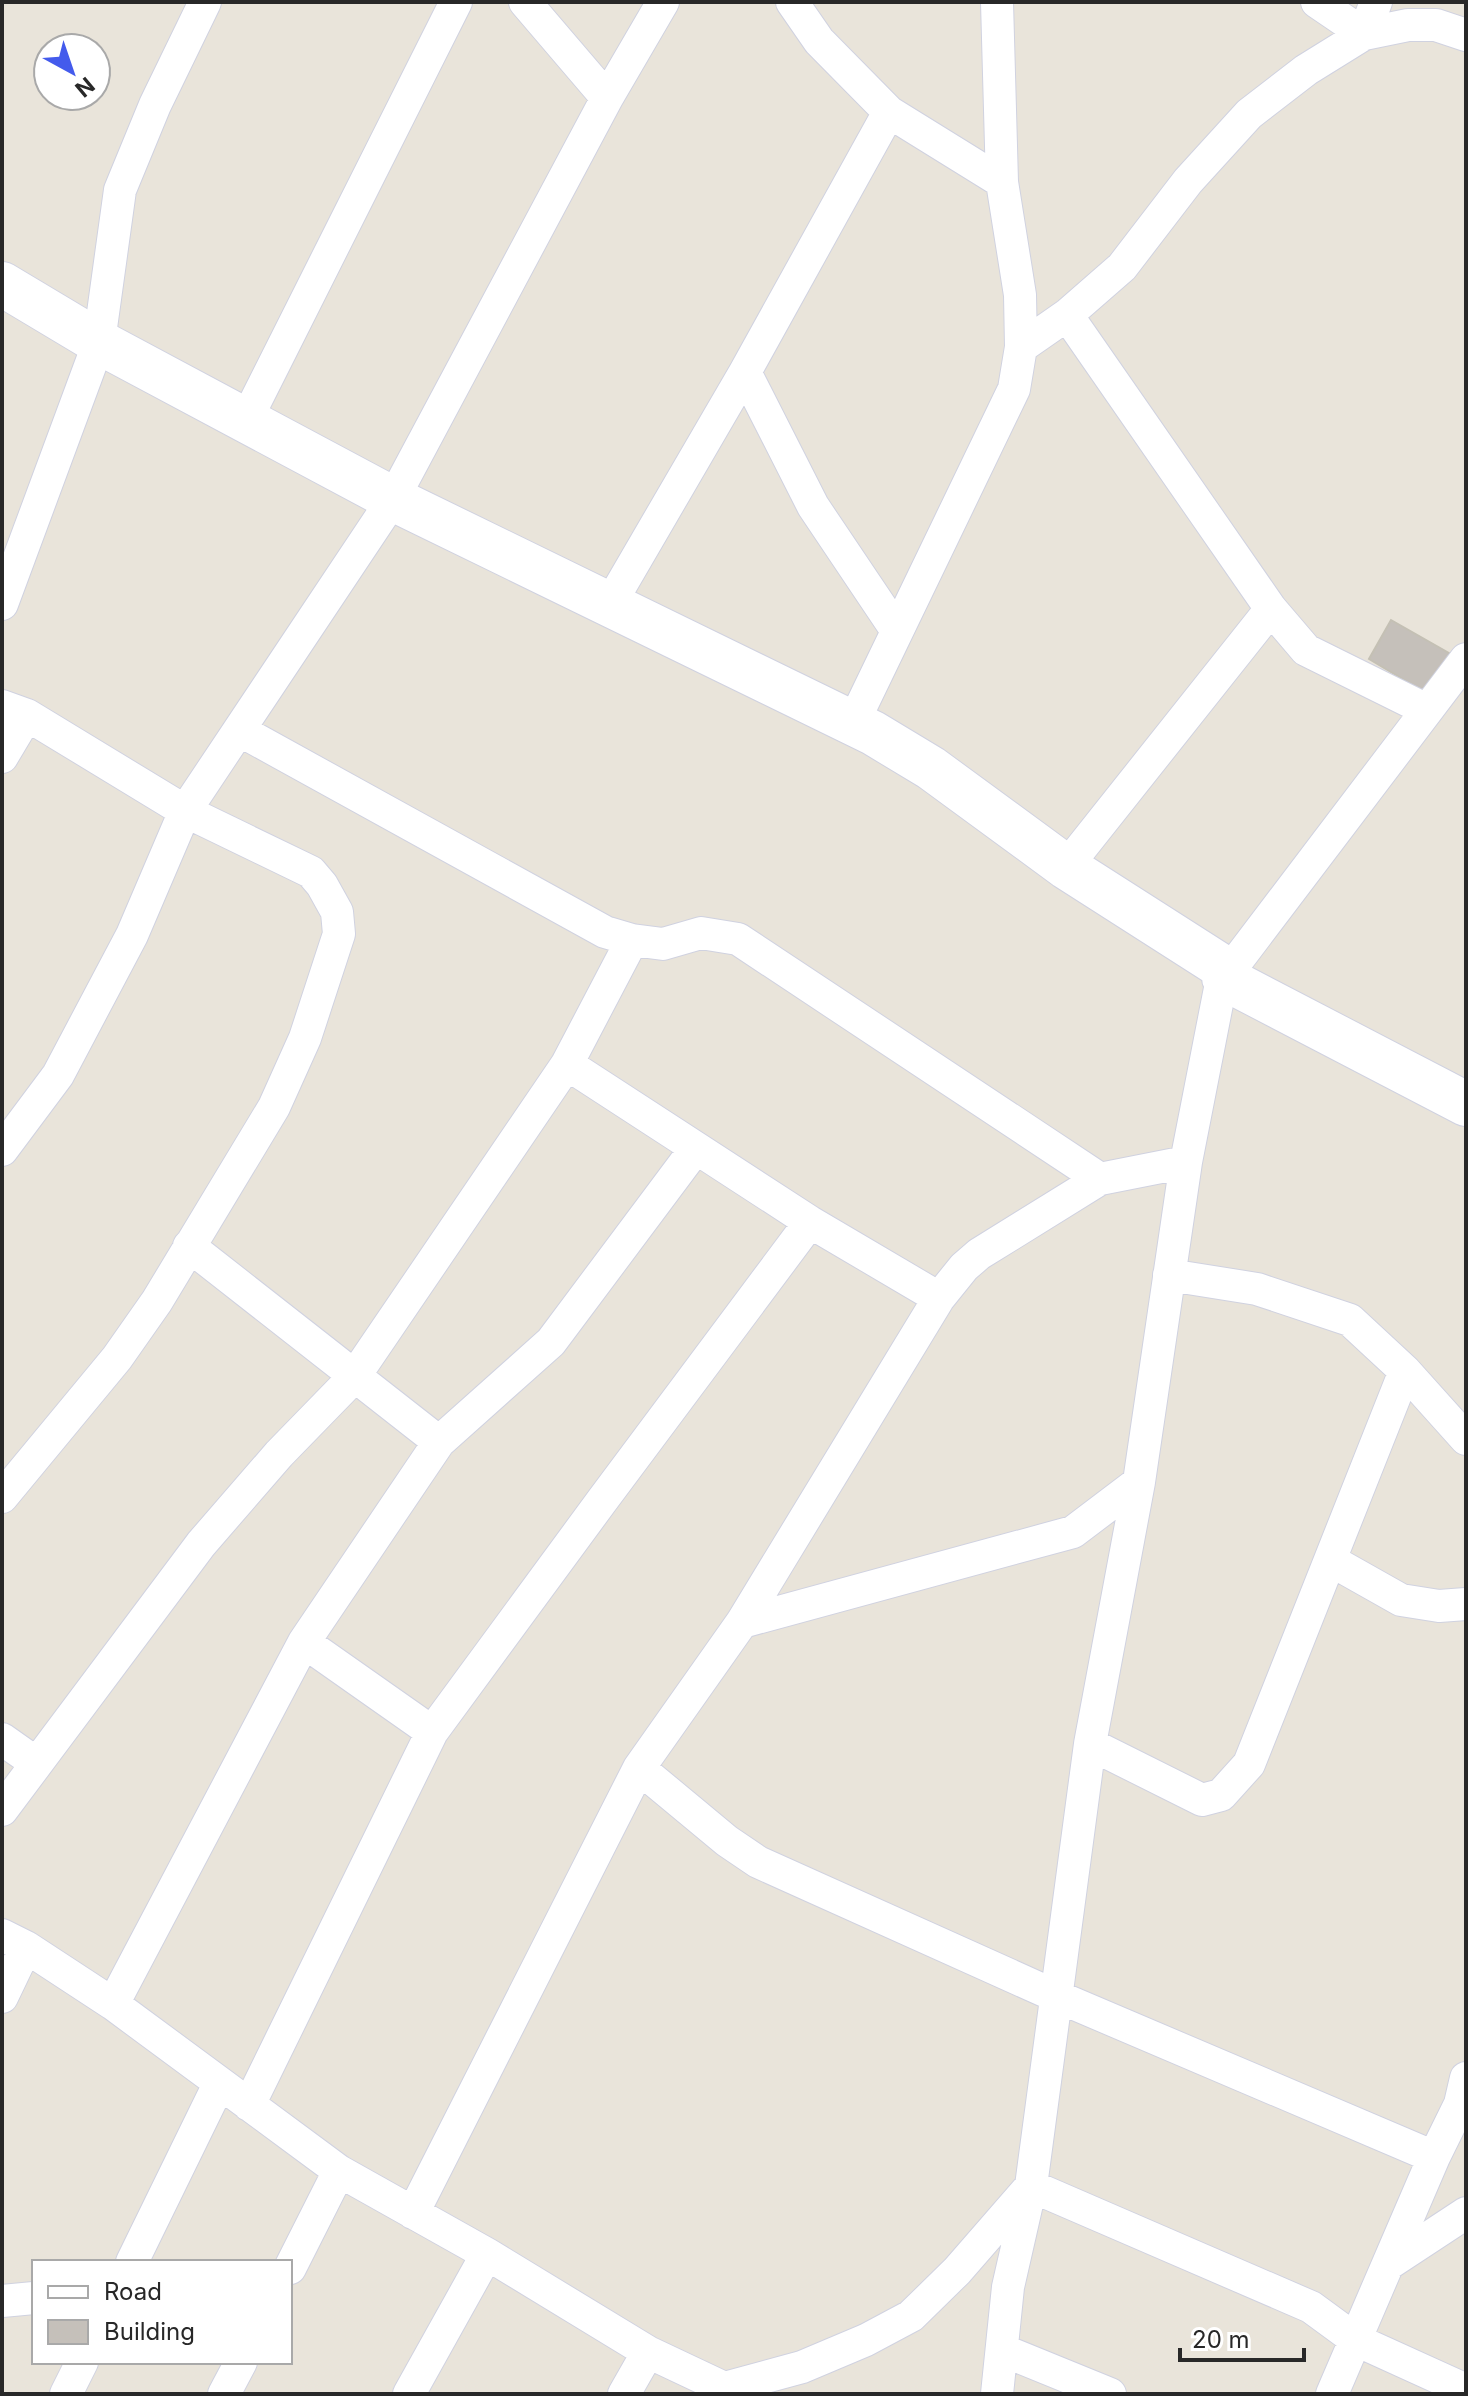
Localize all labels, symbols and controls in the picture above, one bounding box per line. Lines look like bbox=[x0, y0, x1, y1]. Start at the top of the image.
north arrow bbox=[32, 32, 112, 112]
text: N bbox=[70, 72, 100, 103]
legend bbox=[32, 2260, 292, 2364]
text: Road bbox=[104, 2277, 162, 2306]
scale bar bbox=[1180, 2312, 1304, 2362]
text: Building bbox=[104, 2317, 195, 2346]
text: 20 m bbox=[1192, 2325, 1250, 2354]

